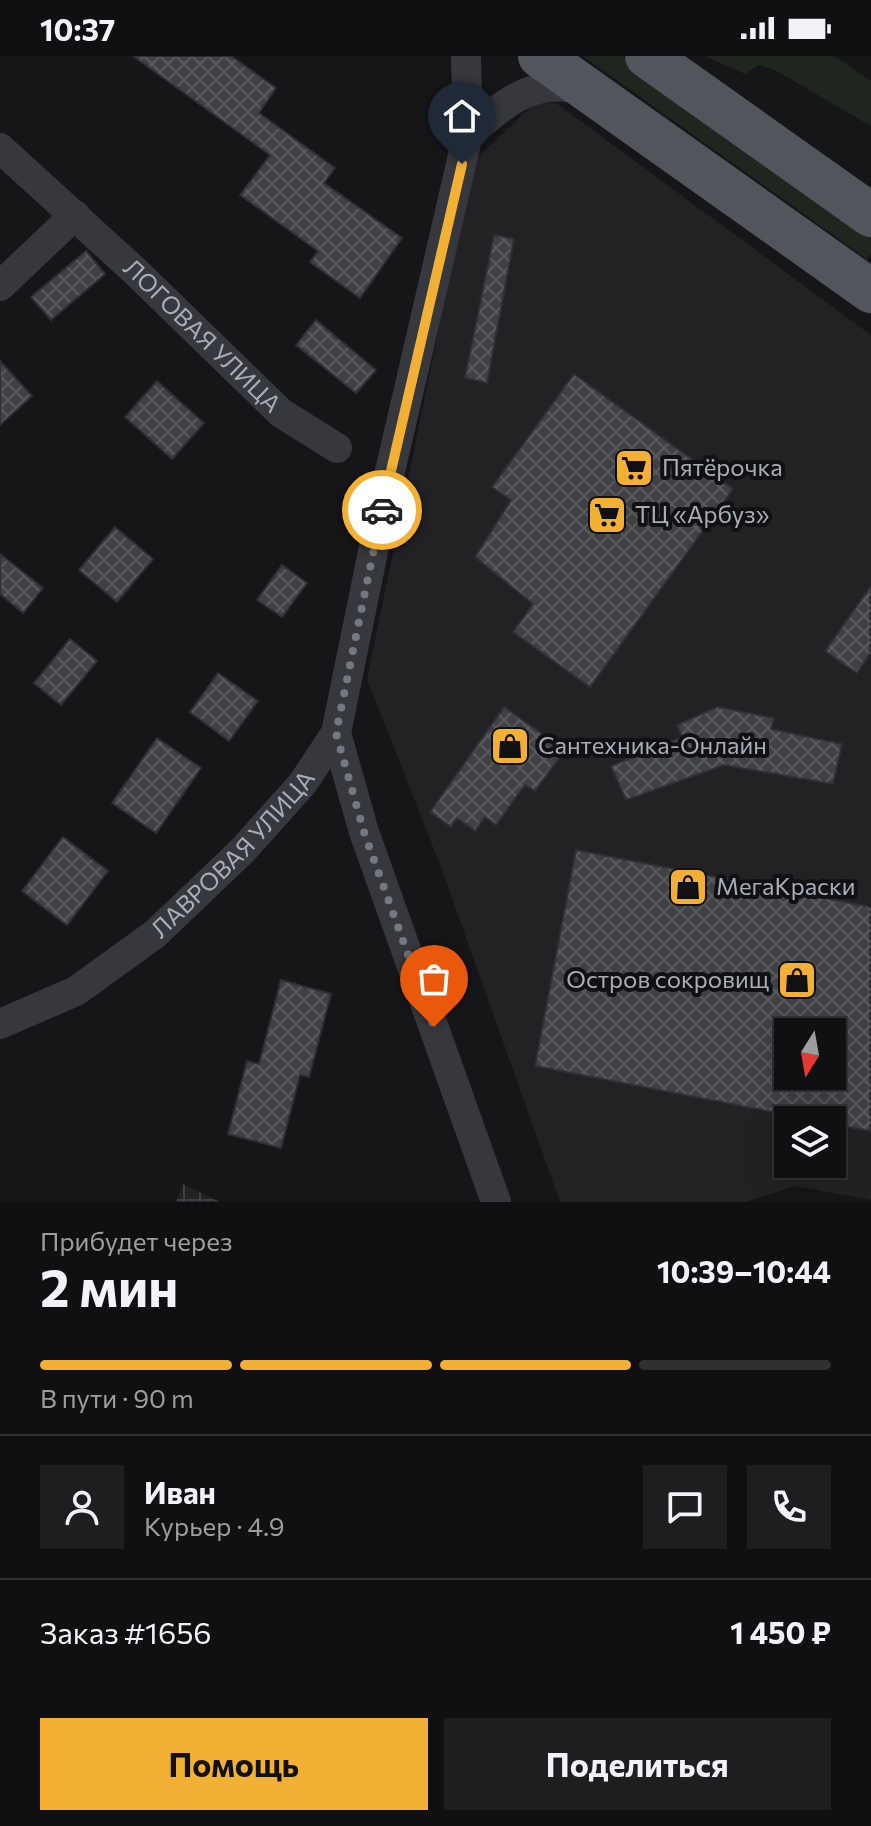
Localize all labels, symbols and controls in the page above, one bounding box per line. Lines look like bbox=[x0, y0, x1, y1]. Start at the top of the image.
text: 10:37 bbox=[40, 10, 115, 47]
pin bbox=[428, 82, 496, 164]
icon: home bbox=[440, 94, 484, 138]
street label: ЛОГОВАЯ УЛИЦА bbox=[118, 252, 288, 418]
supermarket icon: Пятёрочка bbox=[613, 447, 655, 489]
place label: Пятёрочка bbox=[662, 452, 783, 481]
courier bbox=[342, 470, 422, 550]
icon: car bbox=[360, 488, 404, 532]
supermarket icon: ТЦ «Арбуз» bbox=[586, 494, 628, 536]
place label: ТЦ «Арбуз» bbox=[635, 499, 769, 528]
shop icon: Сантехника-Онлайн bbox=[489, 725, 531, 767]
place label: Сантехника-Онлайн bbox=[538, 730, 767, 759]
street label: ЛАВРОВАЯ УЛИЦА bbox=[144, 765, 320, 943]
shop icon: МегаКраски bbox=[667, 866, 709, 908]
place label: МегаКраски bbox=[716, 871, 856, 900]
pin bbox=[400, 945, 468, 1027]
icon: bag bbox=[412, 957, 456, 1001]
shop icon: Остров сокровищ bbox=[776, 959, 818, 1001]
place label: Остров сокровищ bbox=[566, 964, 769, 993]
north arrow bbox=[774, 1018, 846, 1090]
map controls bbox=[774, 1018, 846, 1178]
button: layers bbox=[774, 1106, 846, 1178]
text: Прибудет через bbox=[40, 1225, 233, 1256]
text: 10:39–10:44 bbox=[657, 1252, 831, 1289]
text: 2 мин bbox=[40, 1254, 178, 1318]
text: В пути · 90 m bbox=[40, 1382, 194, 1413]
button: person bbox=[40, 1465, 124, 1549]
button: chat bbox=[643, 1465, 727, 1549]
button: phone bbox=[747, 1465, 831, 1549]
text: Иван bbox=[144, 1473, 216, 1510]
text: Курьер · 4.9 bbox=[144, 1510, 284, 1541]
text: Заказ #1656 bbox=[40, 1613, 212, 1650]
text: 1 450 ₽ bbox=[730, 1613, 831, 1650]
button: Помощь bbox=[40, 1718, 428, 1810]
button: Поделиться bbox=[444, 1718, 831, 1810]

